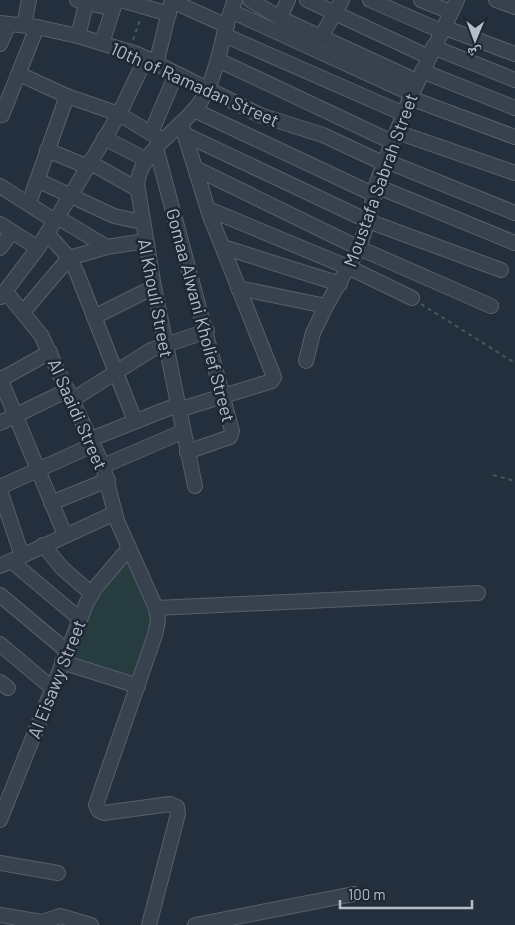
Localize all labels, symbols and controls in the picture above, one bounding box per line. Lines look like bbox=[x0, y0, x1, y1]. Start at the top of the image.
north arrow bbox=[450, 15, 500, 65]
street label: 10th of Ramadan Street bbox=[107, 37, 283, 131]
text: ش bbox=[467, 44, 482, 62]
street label: Moustafa Sabrah Street bbox=[338, 90, 422, 270]
street label: Gomaa Alwani Kholief Street bbox=[162, 206, 240, 424]
street label: Al Khouli Street bbox=[134, 237, 178, 359]
street label: Al Saaidi Street bbox=[44, 355, 112, 473]
street label: Al Eisawy Street bbox=[22, 617, 90, 741]
scale bar bbox=[340, 878, 472, 910]
text: 100 m bbox=[348, 885, 386, 903]

